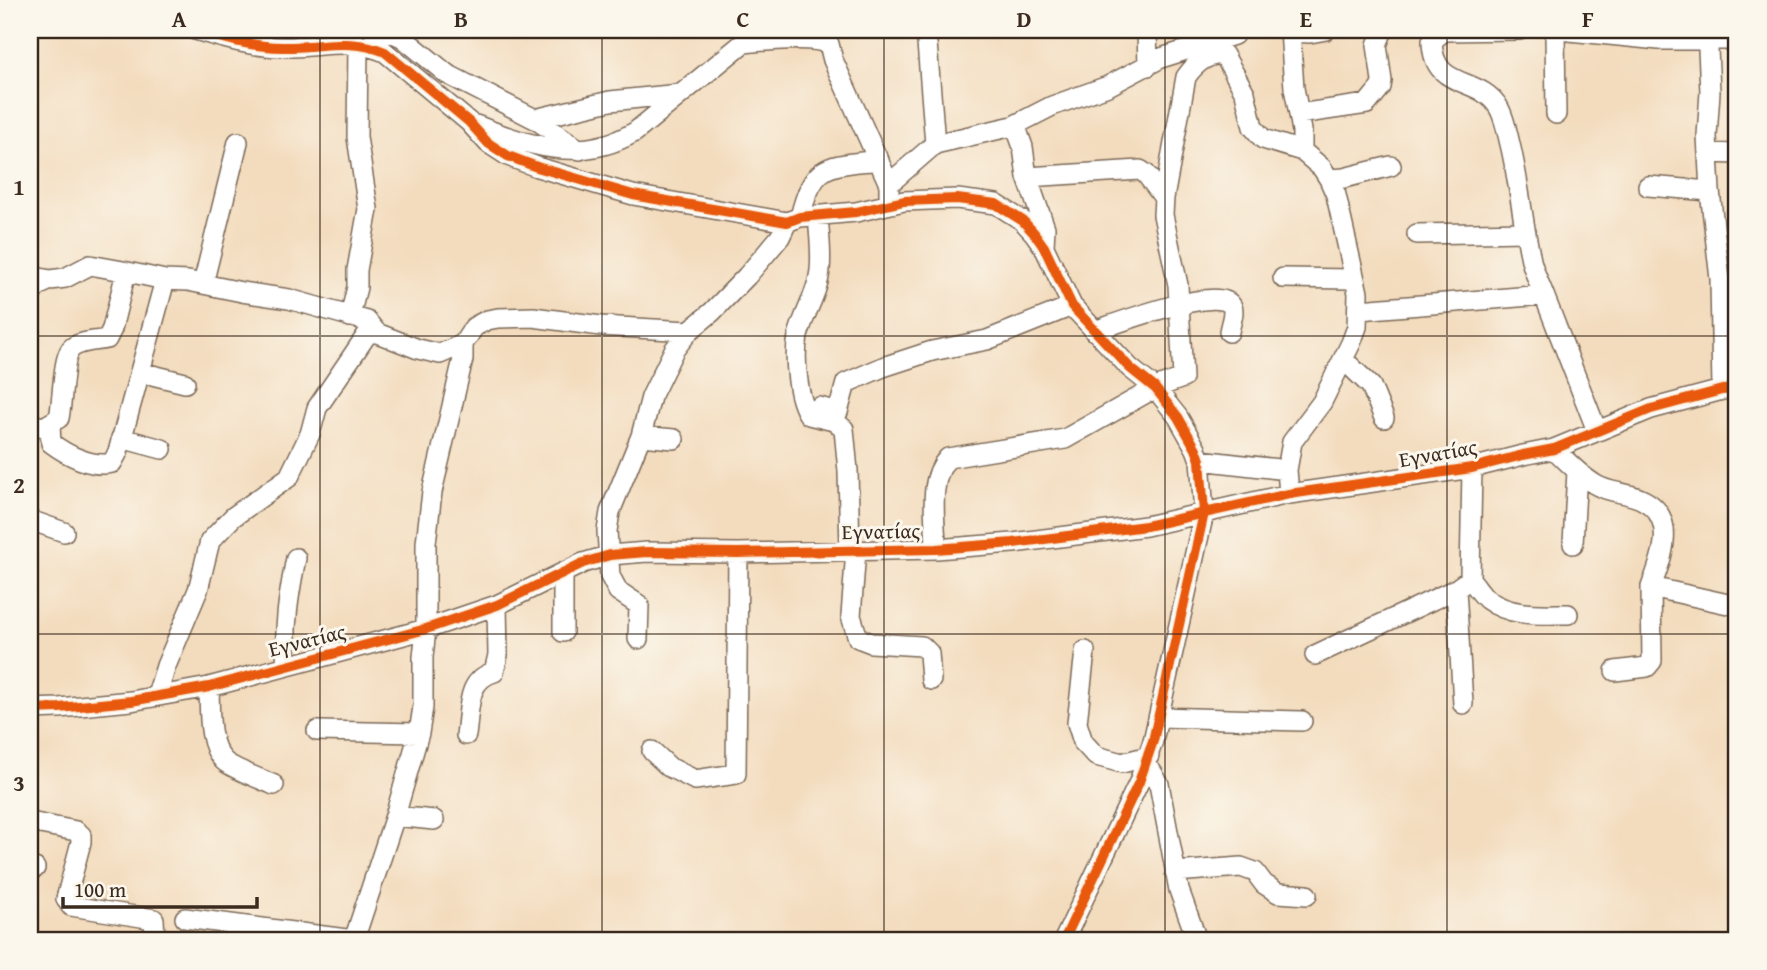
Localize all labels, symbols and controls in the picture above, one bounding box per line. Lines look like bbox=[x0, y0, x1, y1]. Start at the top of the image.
text: A bbox=[172, 2, 187, 35]
text: B bbox=[454, 2, 468, 35]
text: C bbox=[736, 2, 750, 35]
text: D bbox=[1017, 2, 1032, 35]
text: E bbox=[1300, 2, 1312, 35]
text: F bbox=[1582, 2, 1594, 35]
text: 1 bbox=[13, 170, 25, 203]
street label: Εγνατίας bbox=[1397, 431, 1479, 475]
text: 2 bbox=[13, 468, 25, 501]
street label: Εγνατίας bbox=[841, 515, 921, 547]
street label: Εγνατίας bbox=[265, 615, 349, 665]
text: 3 bbox=[13, 766, 25, 799]
scale bar bbox=[63, 865, 257, 909]
text: 100 m bbox=[74, 874, 126, 905]

